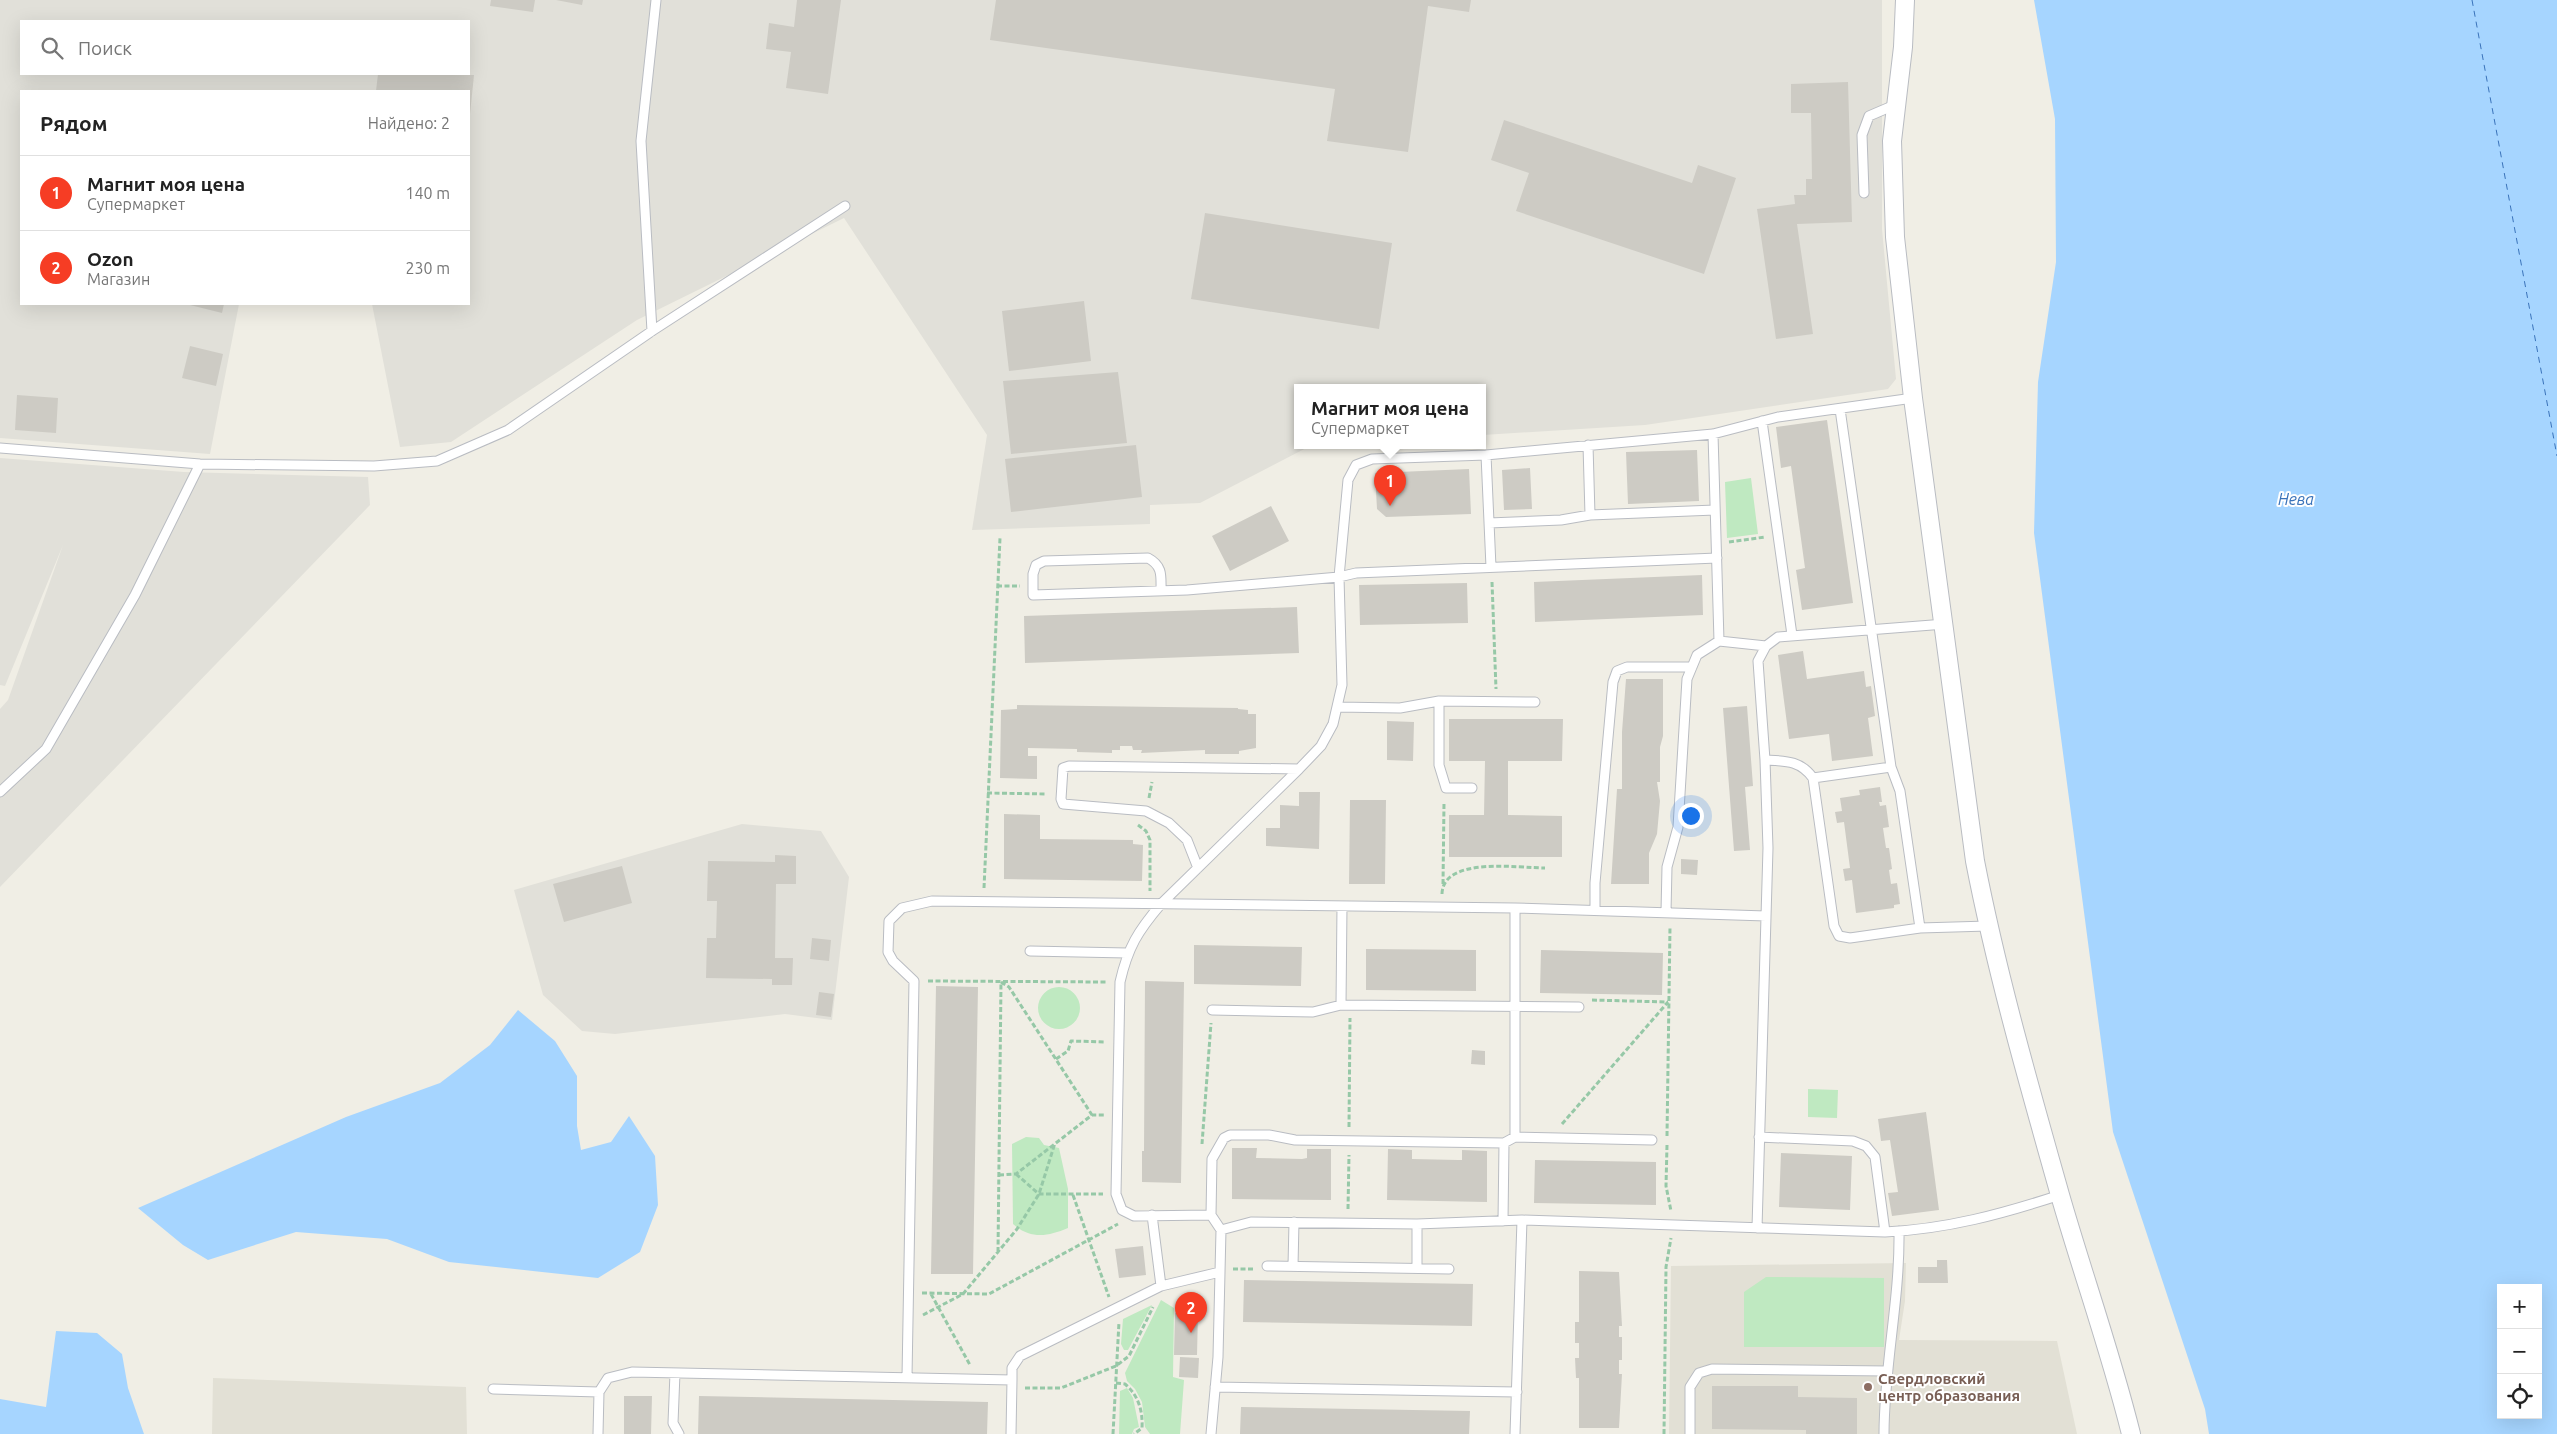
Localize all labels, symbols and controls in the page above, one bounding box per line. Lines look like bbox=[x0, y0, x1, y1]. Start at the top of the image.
search box bbox=[20, 20, 470, 75]
icon: search bbox=[38, 34, 66, 62]
text: Поиск bbox=[78, 37, 132, 59]
text: Рядом bbox=[40, 111, 108, 135]
text: Найдено: 2 bbox=[368, 114, 450, 132]
text: Магнит моя цена bbox=[87, 173, 245, 195]
text: 1 bbox=[51, 184, 61, 202]
text: 140 m bbox=[405, 184, 450, 202]
text: Супермаркет bbox=[87, 195, 185, 213]
text: Ozon bbox=[87, 248, 134, 270]
text: 2 bbox=[51, 259, 61, 277]
text: 230 m bbox=[405, 259, 450, 277]
text: Магазин bbox=[87, 270, 150, 288]
popup bbox=[1294, 384, 1486, 449]
text: Магнит моя цена bbox=[1311, 397, 1469, 419]
text: Супермаркет bbox=[1311, 419, 1409, 437]
pin: 1 bbox=[1374, 465, 1406, 506]
water label: Нева bbox=[2278, 490, 2314, 508]
your location bbox=[1678, 803, 1704, 829]
map controls bbox=[2497, 1284, 2542, 1419]
button: + bbox=[2497, 1284, 2542, 1329]
pin: 2 bbox=[1175, 1292, 1207, 1333]
button: − bbox=[2497, 1329, 2542, 1374]
place label: Свердловский центр образования bbox=[1878, 1370, 2020, 1404]
button: locate bbox=[2497, 1374, 2542, 1419]
marker: Свердловский центр образования bbox=[1862, 1381, 1874, 1393]

